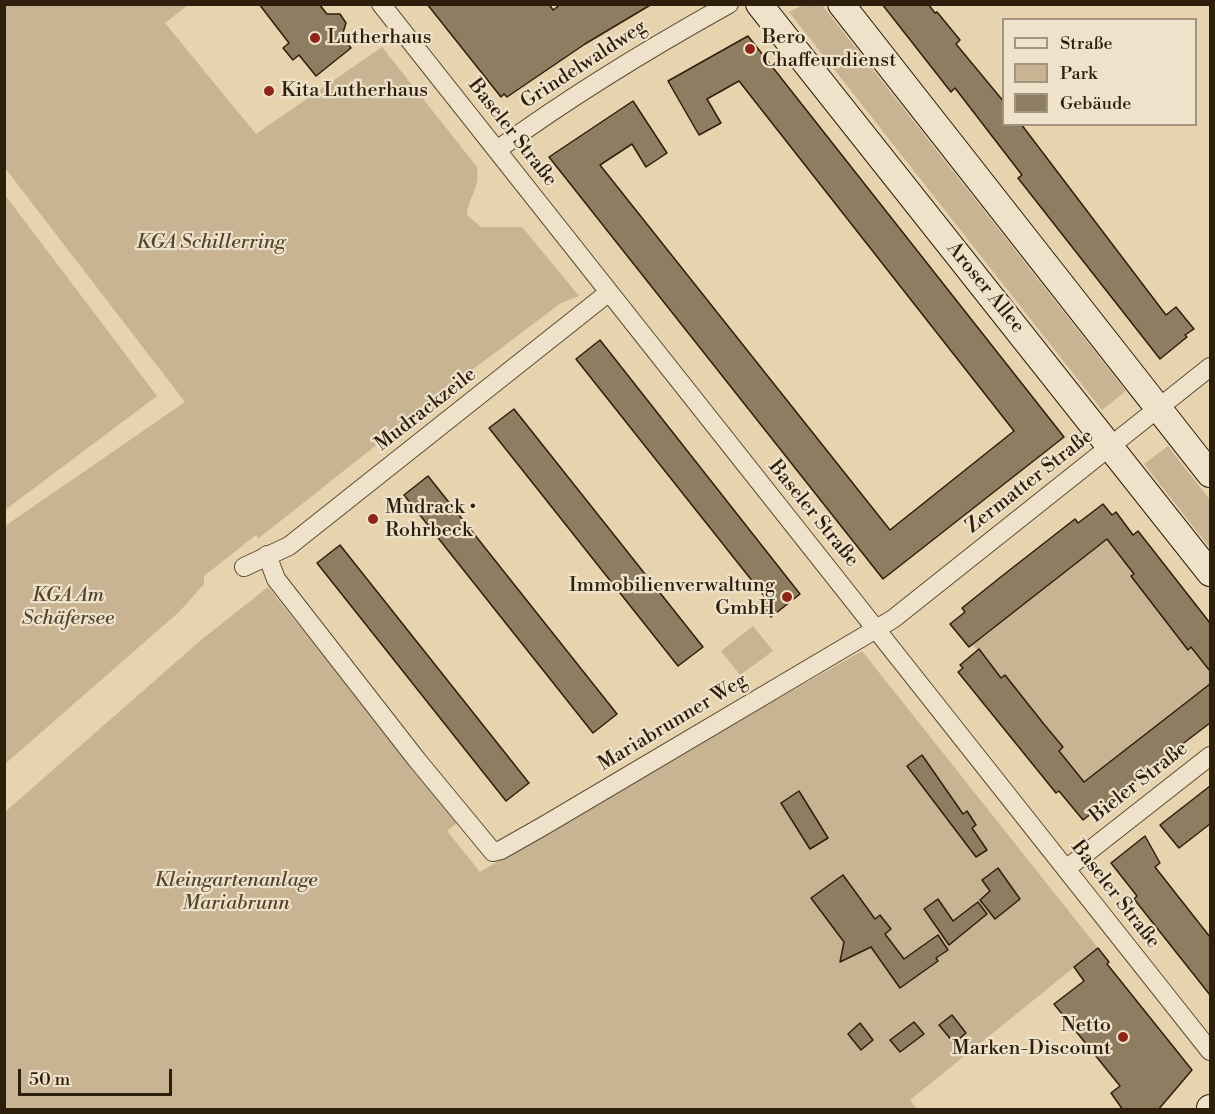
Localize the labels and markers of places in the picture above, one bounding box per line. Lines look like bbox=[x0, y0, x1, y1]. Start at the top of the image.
place label: Lutherhaus bbox=[327, 26, 431, 50]
place label: Bero Chaffeurdienst bbox=[762, 26, 896, 73]
marker: Lutherhaus bbox=[308, 31, 322, 45]
marker: Bero Chaffeurdienst bbox=[743, 42, 757, 56]
place label: Kita Lutherhaus bbox=[281, 79, 428, 103]
marker: Kita Lutherhaus bbox=[262, 84, 276, 98]
place label: Mudrack • Rohrbeck bbox=[385, 496, 477, 543]
marker: Mudrack • Rohrbeck bbox=[366, 512, 380, 526]
place label: Immobilienverwaltung GmbH bbox=[569, 574, 775, 621]
marker: Immobilienverwaltung GmbH bbox=[780, 590, 794, 604]
place label: Netto Marken-Discount bbox=[952, 1014, 1111, 1061]
marker: Netto Marken-Discount bbox=[1116, 1030, 1130, 1044]

